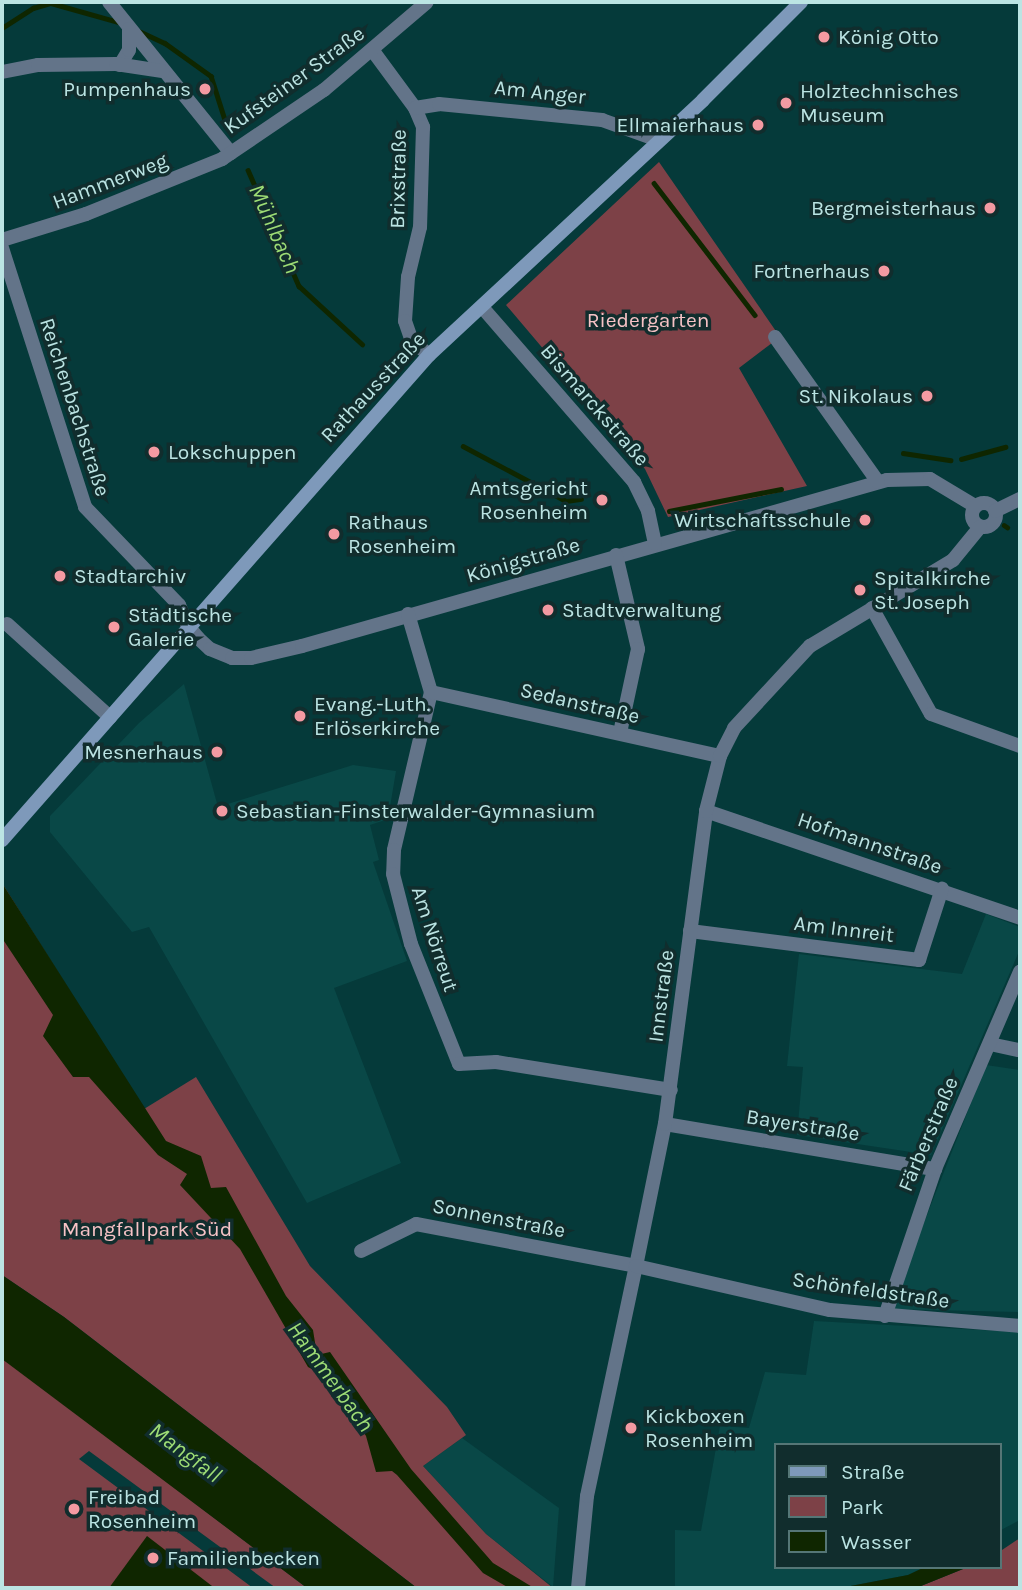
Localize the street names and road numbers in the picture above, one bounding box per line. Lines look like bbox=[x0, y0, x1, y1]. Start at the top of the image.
street label: Kufsteiner Straße bbox=[219, 21, 369, 139]
street label: Am Anger bbox=[493, 75, 587, 109]
street label: Brixstraße bbox=[385, 129, 411, 229]
street label: Hammerweg bbox=[49, 148, 171, 214]
street label: Reichenbachstraße bbox=[34, 315, 116, 499]
street label: Rathausstraße bbox=[315, 326, 431, 448]
street label: Bismarckstraße bbox=[535, 339, 655, 471]
street label: Königstraße bbox=[463, 532, 583, 588]
street label: Sedanstraße bbox=[518, 677, 642, 729]
street label: Hofmannstraße bbox=[795, 807, 945, 879]
street label: Am Nörreut bbox=[406, 883, 464, 995]
street label: Am Innreit bbox=[793, 910, 895, 948]
street label: Innstraße bbox=[643, 948, 679, 1044]
street label: Färberstraße bbox=[893, 1073, 963, 1195]
street label: Bayerstraße bbox=[744, 1104, 862, 1146]
street label: Sonnenstraße bbox=[430, 1193, 568, 1243]
street label: Schönfeldstraße bbox=[791, 1266, 951, 1314]

